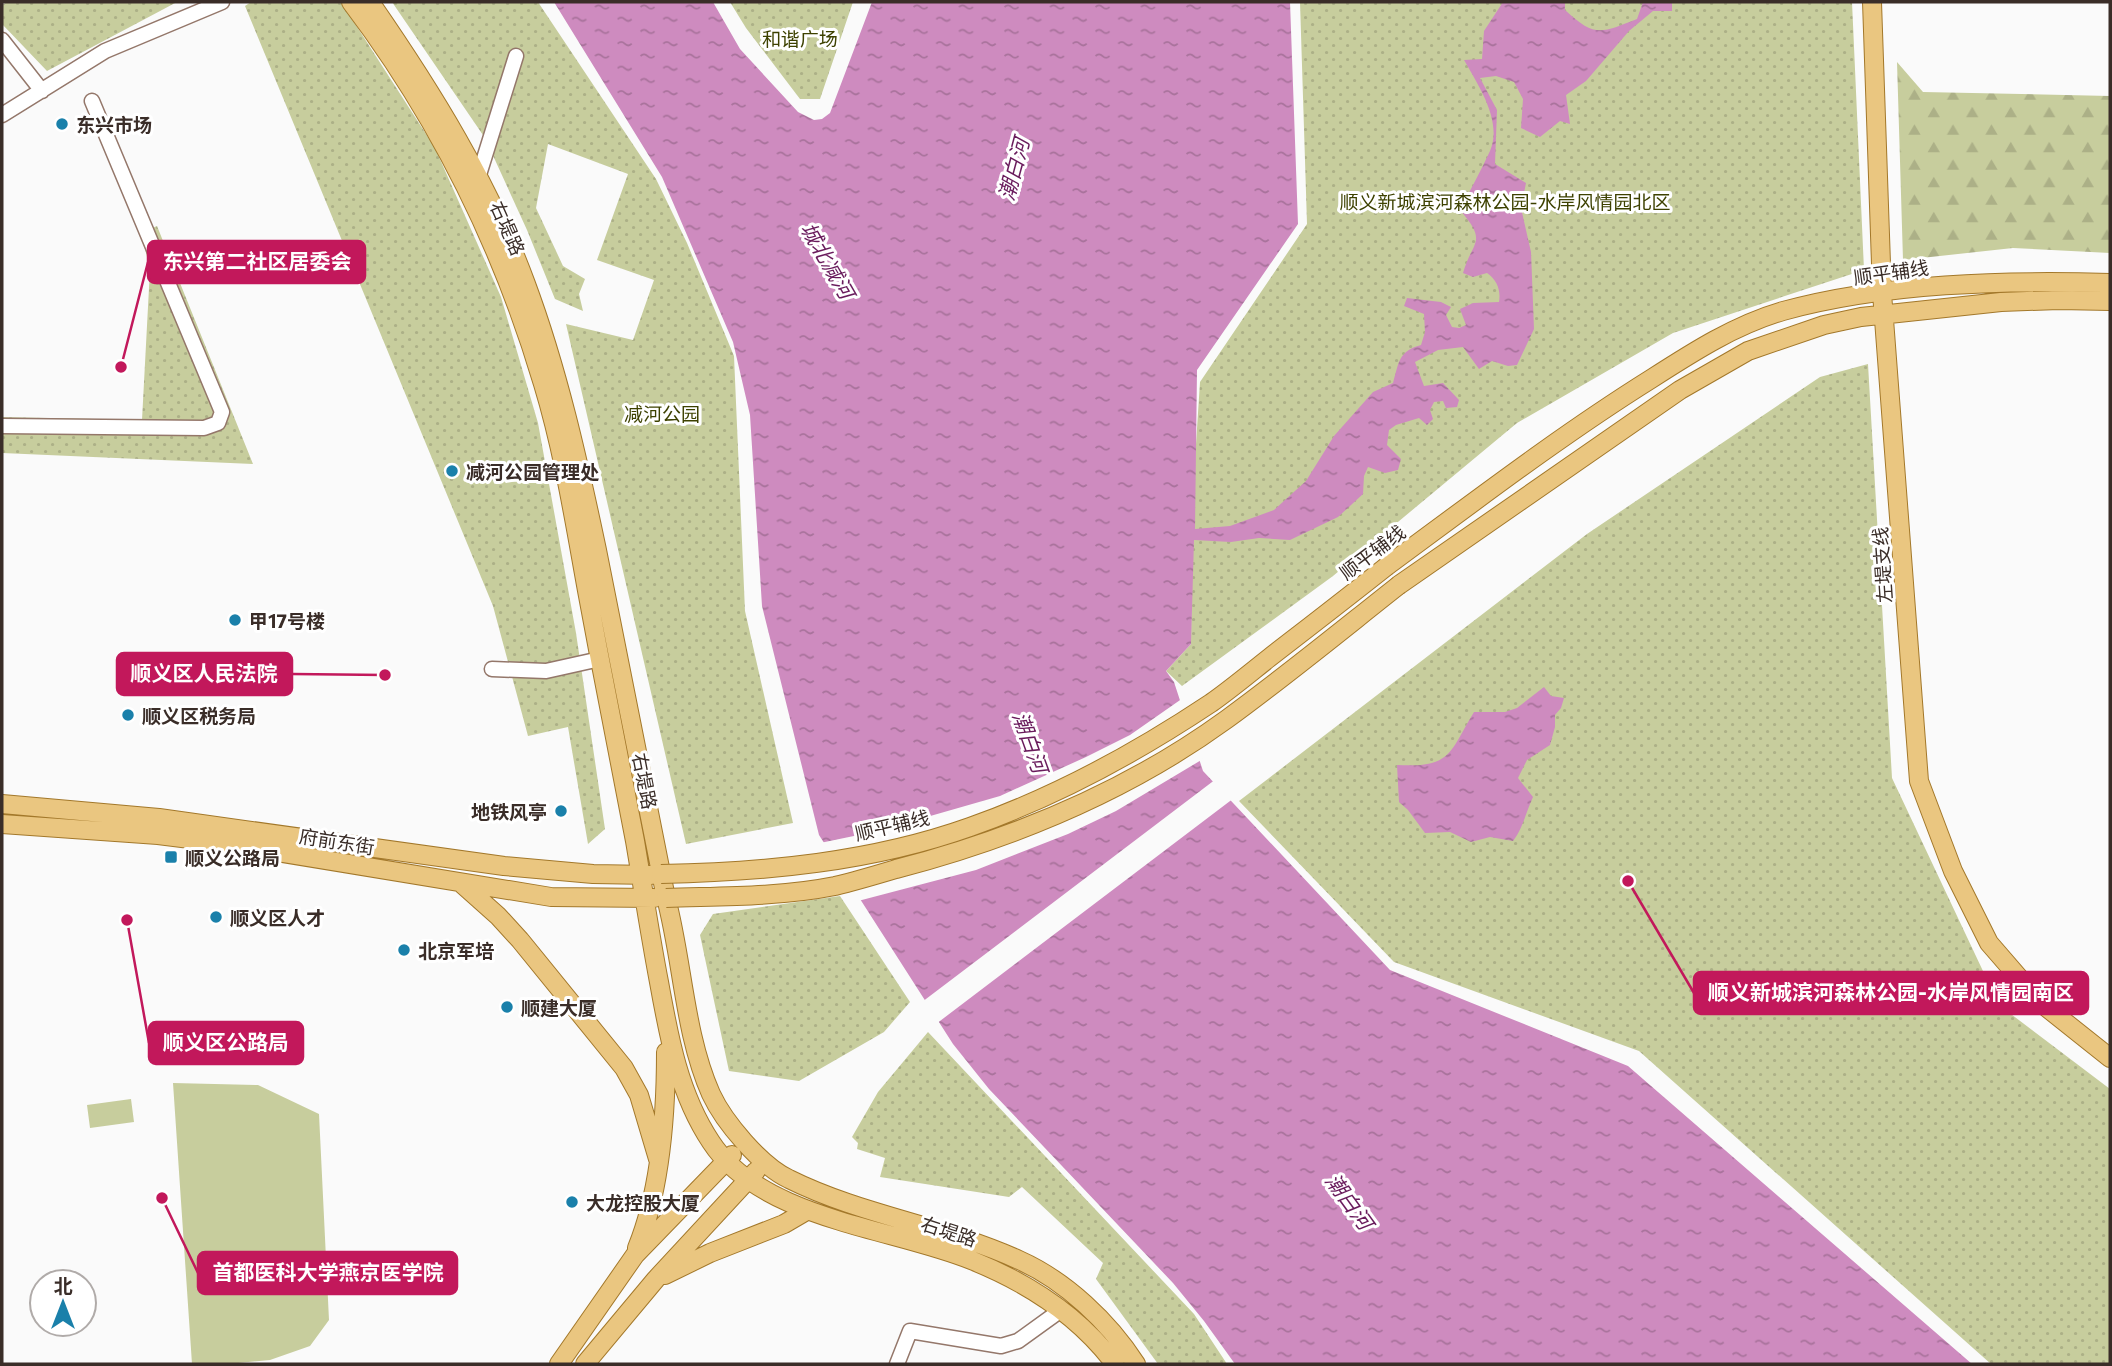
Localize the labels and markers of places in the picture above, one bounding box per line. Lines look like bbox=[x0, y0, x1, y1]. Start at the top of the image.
place label: 东兴市场 bbox=[76, 113, 152, 136]
marker: 东兴市场 bbox=[54, 116, 70, 132]
callout: 东兴第二社区居委会 bbox=[148, 241, 365, 283]
place label: 减河公园管理处 bbox=[466, 460, 599, 483]
marker: 减河公园管理处 bbox=[444, 463, 460, 479]
place label: 甲17号楼 bbox=[249, 609, 325, 632]
marker: 甲17号楼 bbox=[227, 612, 243, 628]
callout: 顺义区人民法院 bbox=[117, 653, 292, 695]
place label: 顺义区税务局 bbox=[142, 704, 256, 727]
marker: 顺义区税务局 bbox=[120, 707, 136, 723]
place label: 地铁风亭 bbox=[471, 800, 547, 823]
marker: 地铁风亭 bbox=[553, 803, 569, 819]
place label: 顺义公路局 bbox=[185, 846, 280, 869]
marker: 顺义公路局 bbox=[163, 849, 179, 865]
place label: 顺义区人才 bbox=[230, 906, 325, 929]
marker: 顺义区人才 bbox=[208, 909, 224, 925]
place label: 北京军培 bbox=[418, 939, 494, 962]
marker: 北京军培 bbox=[396, 942, 412, 958]
callout: 顺义新城滨河森林公园-水岸风情园南区 bbox=[1694, 972, 2088, 1014]
place label: 顺建大厦 bbox=[521, 996, 597, 1019]
marker: 顺建大厦 bbox=[499, 999, 515, 1015]
callout: 顺义区公路局 bbox=[149, 1022, 303, 1064]
place label: 大龙控股大厦 bbox=[586, 1191, 700, 1214]
marker: 大龙控股大厦 bbox=[564, 1194, 580, 1210]
callout: 首都医科大学燕京医学院 bbox=[198, 1252, 457, 1294]

